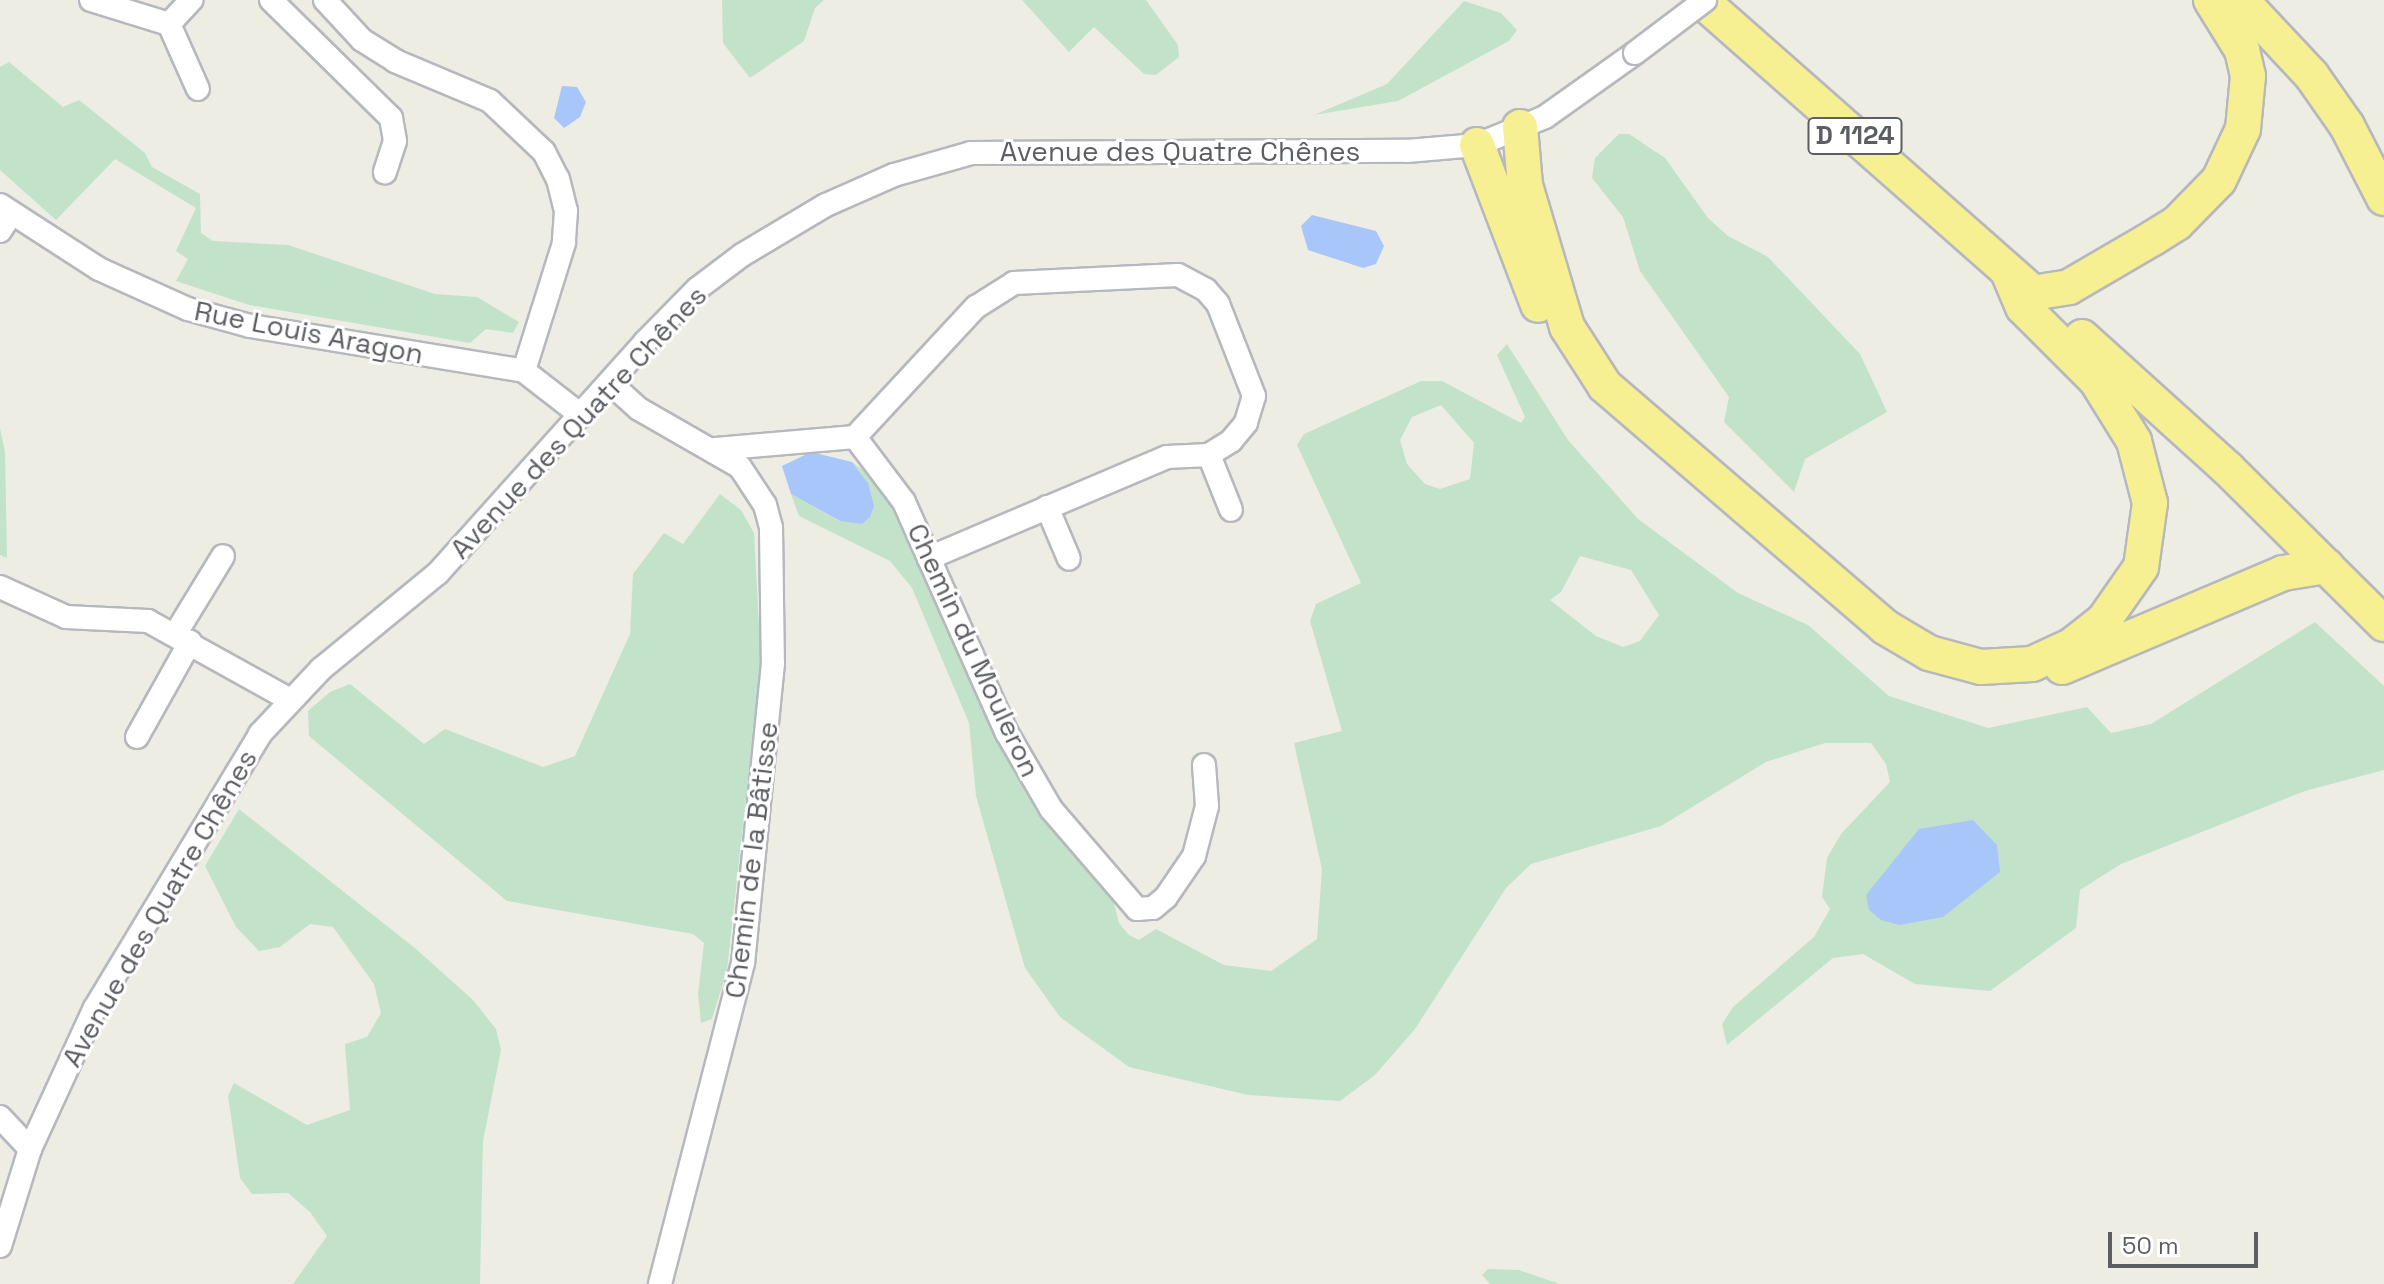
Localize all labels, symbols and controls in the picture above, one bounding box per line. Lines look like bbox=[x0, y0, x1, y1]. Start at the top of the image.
road number: D 1124 bbox=[1807, 114, 1903, 158]
street label: Avenue des Quatre Chênes bbox=[1000, 134, 1360, 168]
street label: Avenue des Quatre Chênes bbox=[443, 279, 713, 565]
street label: Rue Louis Aragon bbox=[191, 293, 427, 371]
street label: Chemin du Mouleron bbox=[900, 518, 1048, 782]
street label: Chemin de la Bâtisse bbox=[717, 720, 785, 1000]
street label: Avenue des Quatre Chênes bbox=[54, 743, 264, 1073]
scale bar bbox=[2112, 1216, 2262, 1266]
text: 50 m bbox=[2122, 1230, 2179, 1261]

